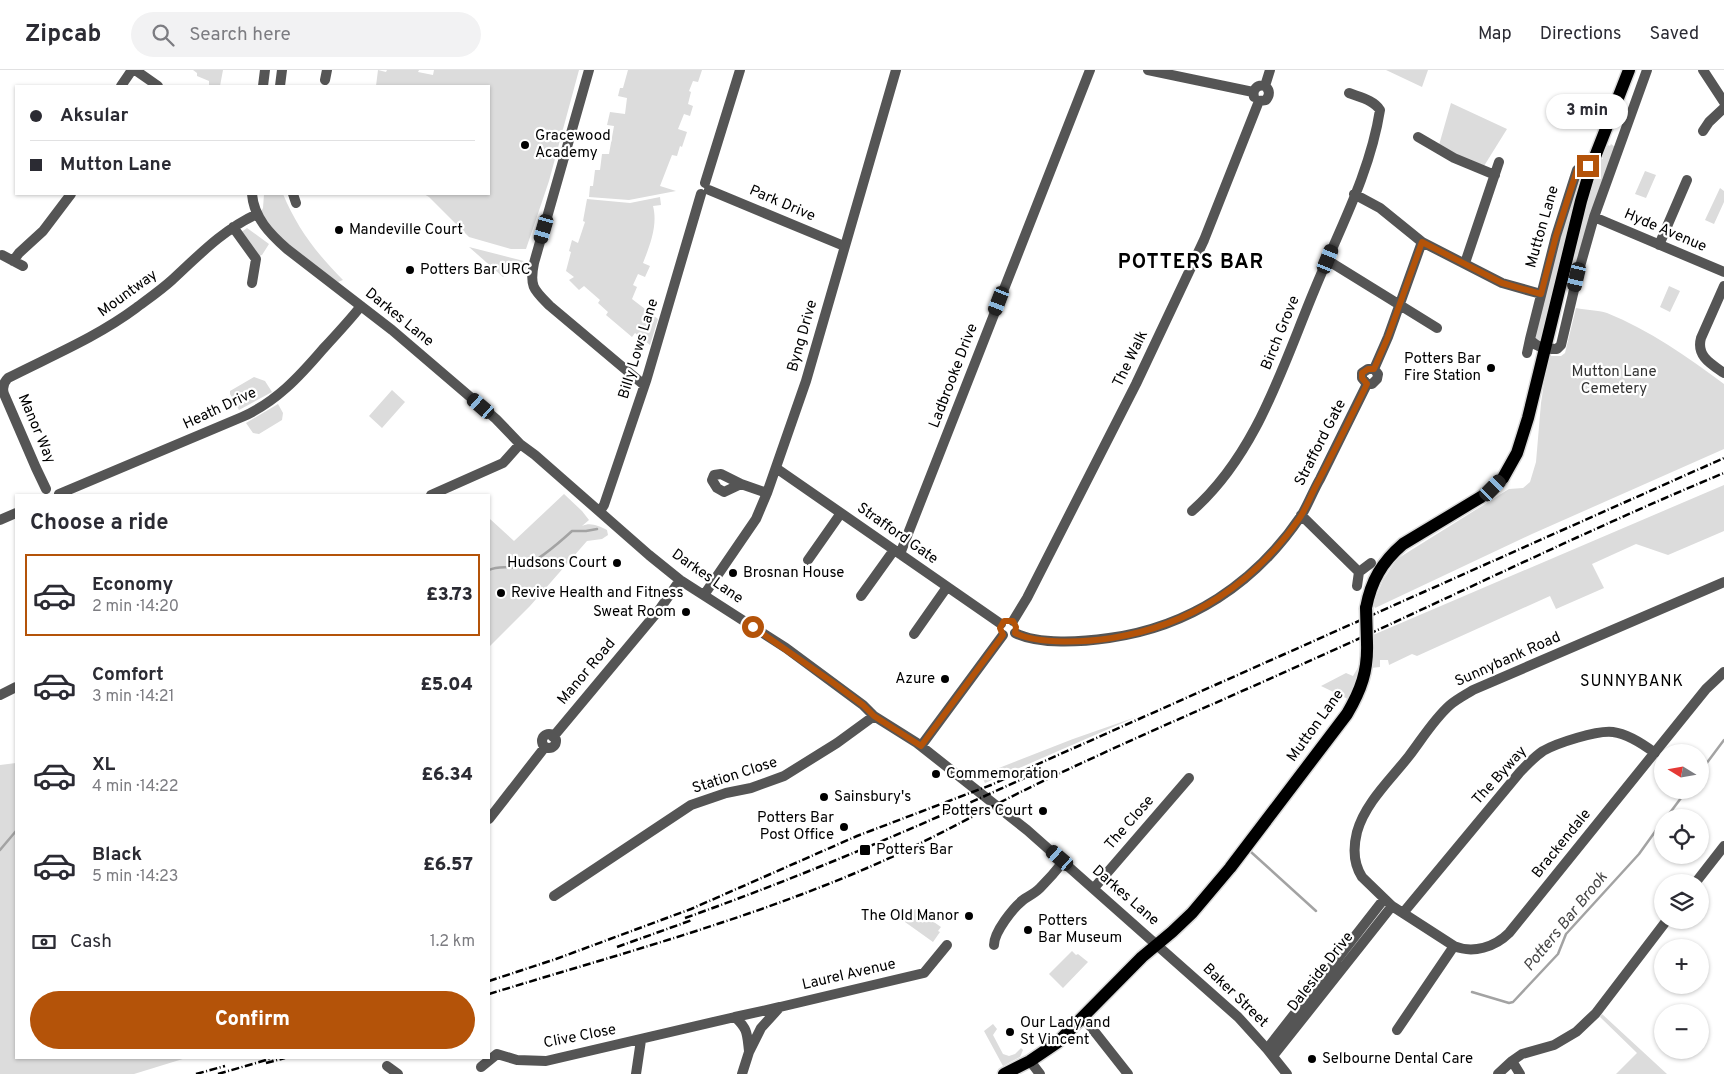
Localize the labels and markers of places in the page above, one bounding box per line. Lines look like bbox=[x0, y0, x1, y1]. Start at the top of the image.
place label: Gracewood Academy bbox=[535, 127, 611, 163]
marker: Gracewood Academy bbox=[519, 139, 531, 151]
place label: Mandeville Court bbox=[349, 221, 463, 240]
marker: Mandeville Court bbox=[333, 224, 345, 236]
place label: Potters Bar URC bbox=[420, 261, 530, 280]
marker: Potters Bar URC bbox=[404, 264, 416, 276]
place label: Potters Bar Fire Station bbox=[1404, 350, 1481, 386]
marker: Potters Bar Fire Station bbox=[1485, 362, 1497, 374]
place label: Hudsons Court bbox=[507, 554, 607, 573]
marker: Hudsons Court bbox=[611, 557, 623, 569]
place label: Brosnan House bbox=[743, 564, 844, 583]
marker: Brosnan House bbox=[727, 567, 739, 579]
place label: Revive Health and Fitness bbox=[511, 584, 683, 603]
marker: Revive Health and Fitness bbox=[495, 587, 507, 599]
place label: Sweat Room bbox=[593, 603, 676, 622]
marker: Sweat Room bbox=[680, 606, 692, 618]
place label: Azure bbox=[895, 670, 935, 689]
marker: Azure bbox=[939, 673, 951, 685]
place label: Commemoration bbox=[946, 765, 1058, 784]
marker: Commemoration bbox=[930, 768, 942, 780]
place label: Sainsbury's bbox=[834, 788, 911, 807]
marker: Sainsbury's bbox=[818, 791, 830, 803]
place label: Potters Court bbox=[941, 802, 1033, 821]
marker: Potters Court bbox=[1037, 805, 1049, 817]
place label: Potters Bar Post Office bbox=[757, 809, 834, 845]
marker: Potters Bar Post Office bbox=[838, 821, 850, 833]
place label: Potters Bar bbox=[876, 841, 953, 860]
marker: Potters Bar bbox=[858, 843, 872, 857]
place label: The Old Manor bbox=[861, 907, 959, 926]
marker: The Old Manor bbox=[963, 910, 975, 922]
place label: Potters Bar Museum bbox=[1038, 912, 1122, 948]
marker: Potters Bar Museum bbox=[1022, 924, 1034, 936]
place label: Our Lady and St Vincent bbox=[1020, 1014, 1110, 1050]
marker: Our Lady and St Vincent bbox=[1004, 1026, 1016, 1038]
place label: Selbourne Dental Care bbox=[1322, 1050, 1473, 1069]
marker: Selbourne Dental Care bbox=[1306, 1053, 1318, 1065]

